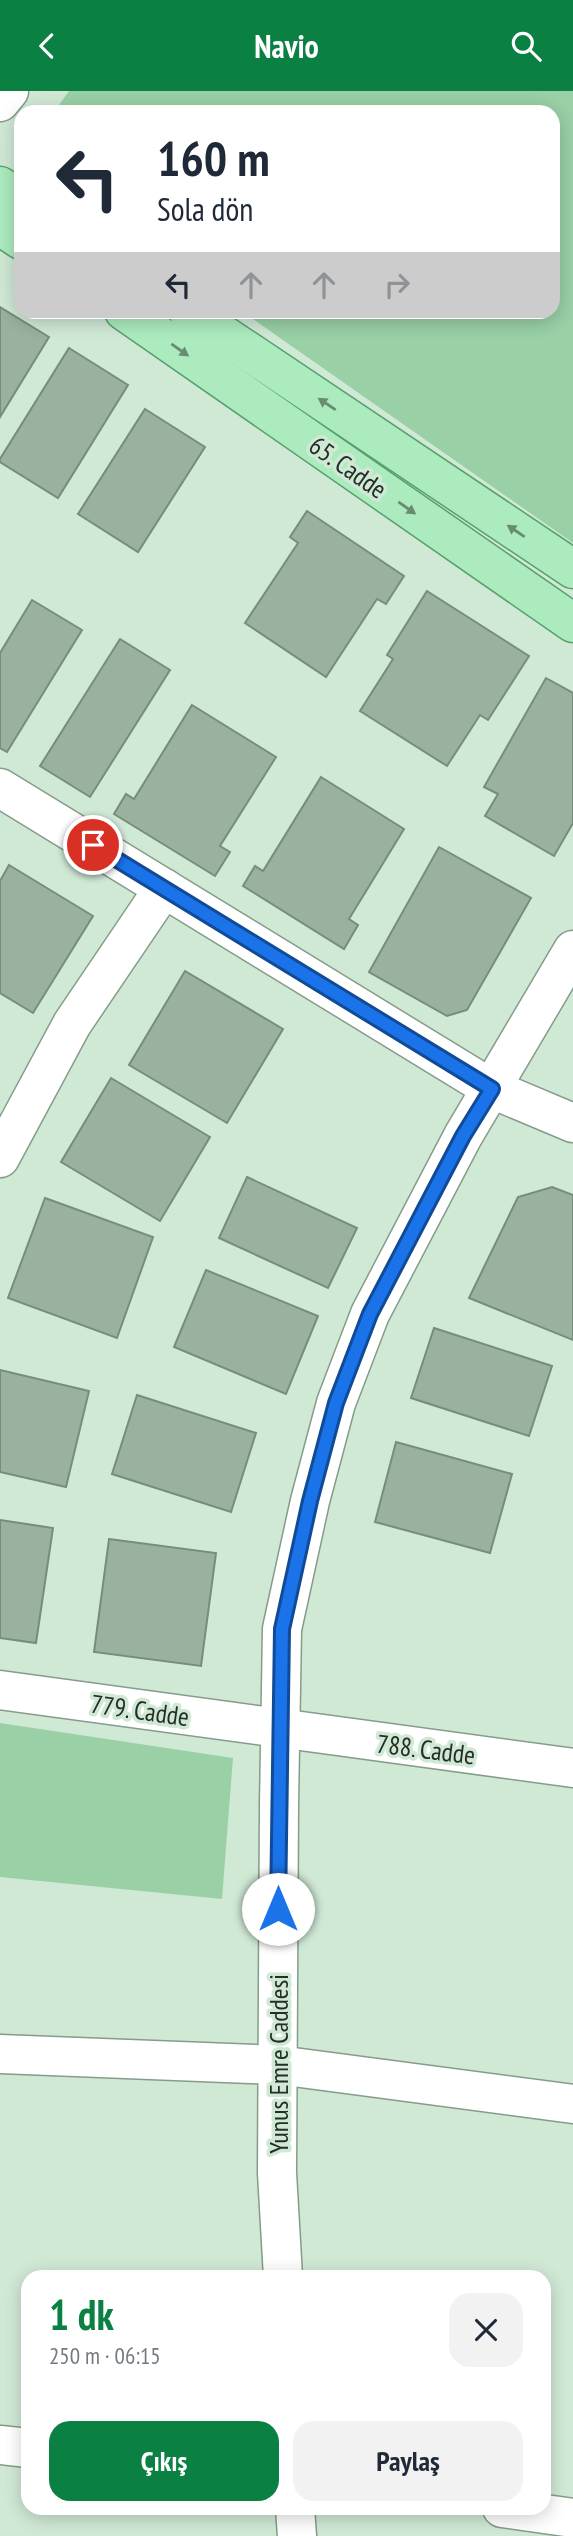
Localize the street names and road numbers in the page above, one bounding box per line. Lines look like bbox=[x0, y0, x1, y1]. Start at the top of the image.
street label: 65. Cadde bbox=[303, 429, 393, 505]
street label: 779. Cadde bbox=[89, 1687, 191, 1733]
street label: 788. Cadde bbox=[375, 1727, 477, 1771]
street label: Yunus Emre Caddesi bbox=[262, 1974, 295, 2154]

